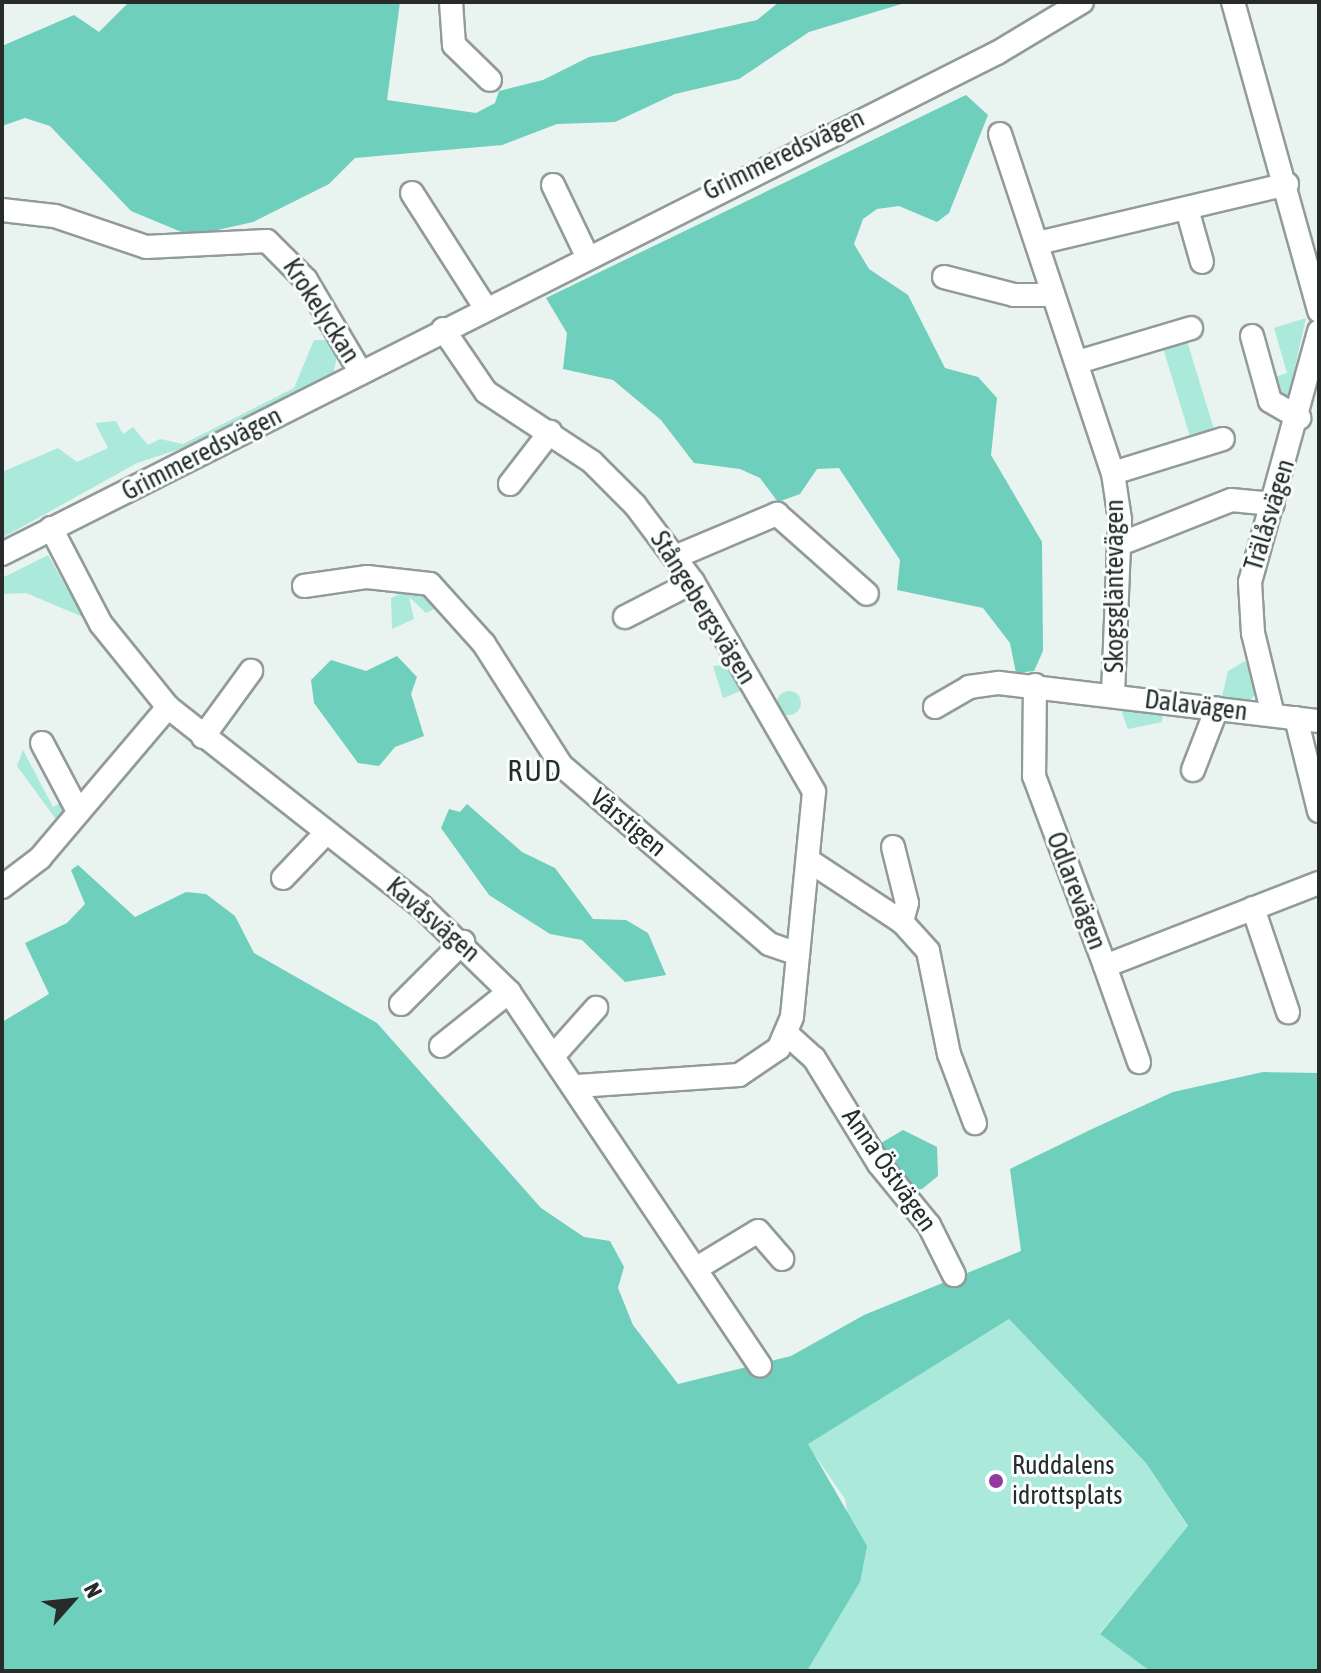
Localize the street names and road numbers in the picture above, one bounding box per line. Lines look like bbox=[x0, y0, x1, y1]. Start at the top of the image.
street label: Grimmeredsvägen bbox=[698, 103, 870, 207]
street label: Krokelyckan bbox=[276, 253, 366, 369]
street label: Grimmeredsvägen bbox=[117, 400, 287, 508]
street label: Trälåsvägen bbox=[1238, 456, 1302, 574]
street label: Skogsgläntevägen bbox=[1099, 499, 1131, 673]
street label: Stångebergsvägen bbox=[644, 526, 762, 690]
street label: Dalavägen bbox=[1143, 684, 1249, 728]
street label: Vårstigen bbox=[584, 782, 672, 864]
street label: Odlarevägen bbox=[1039, 828, 1113, 954]
street label: Kavåsvägen bbox=[380, 871, 486, 969]
street label: Anna Östvägen bbox=[835, 1102, 943, 1238]

